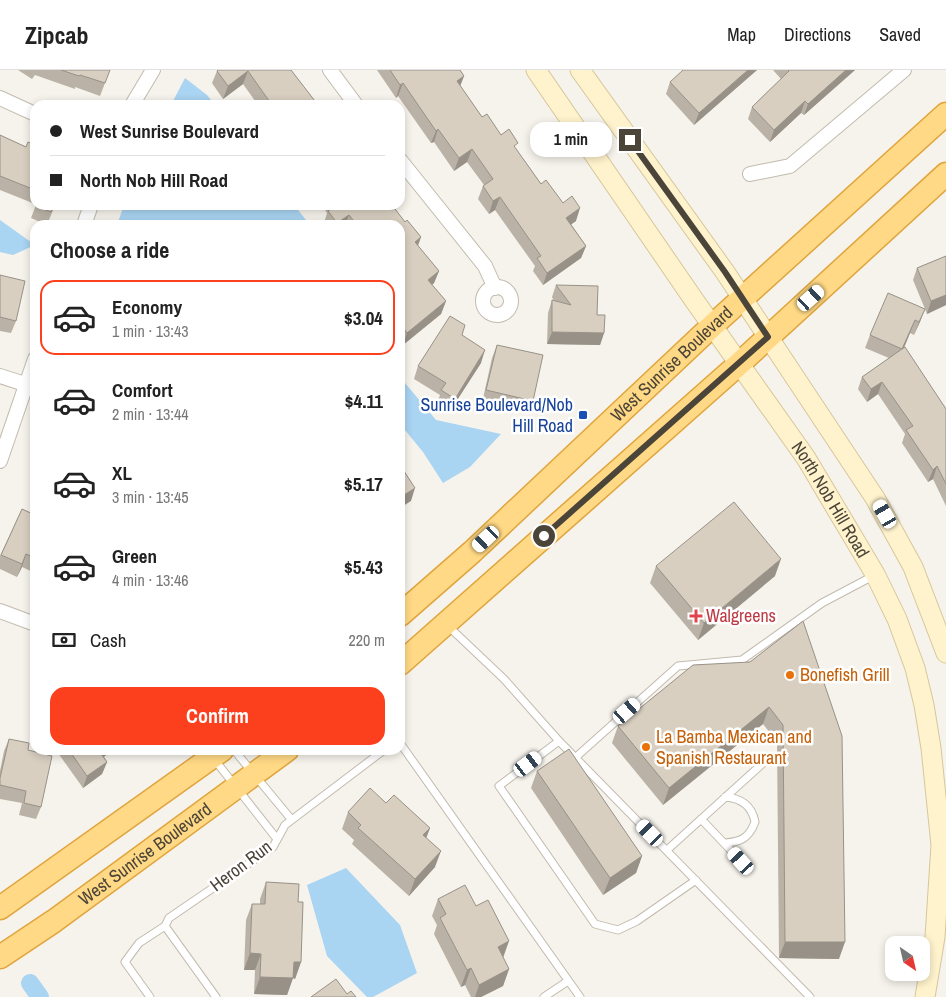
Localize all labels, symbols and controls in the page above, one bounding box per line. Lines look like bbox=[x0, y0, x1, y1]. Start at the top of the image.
text: Zipcab bbox=[25, 19, 88, 51]
text: Map bbox=[727, 22, 756, 47]
text: Directions bbox=[784, 22, 851, 47]
text: Saved bbox=[879, 22, 921, 47]
text: West Sunrise Boulevard bbox=[80, 118, 259, 144]
callout: 1 min bbox=[530, 122, 612, 158]
text: 1 min bbox=[554, 128, 588, 150]
route end bbox=[619, 129, 641, 151]
text: North Nob Hill Road bbox=[80, 167, 228, 193]
text: Choose a ride bbox=[50, 235, 169, 265]
car bbox=[794, 282, 827, 314]
text: Economy bbox=[112, 294, 182, 320]
icon: car bbox=[52, 295, 97, 340]
street label: West Sunrise Boulevard bbox=[605, 300, 738, 427]
text: $3.04 bbox=[344, 305, 383, 331]
text: 1 min · 13:43 bbox=[112, 320, 189, 342]
text: Comfort bbox=[112, 377, 173, 403]
icon: car bbox=[52, 378, 97, 423]
text: $4.11 bbox=[345, 388, 383, 414]
place label: Sunrise Boulevard/Nob Hill Road bbox=[420, 392, 573, 438]
text: 2 min · 13:44 bbox=[112, 403, 189, 425]
marker: Sunrise Boulevard/Nob Hill Road bbox=[577, 409, 589, 421]
street label: North Nob Hill Road bbox=[786, 436, 876, 562]
text: XL bbox=[112, 460, 132, 486]
icon: car bbox=[52, 461, 97, 506]
text: $5.17 bbox=[344, 471, 383, 497]
text: 3 min · 13:45 bbox=[112, 486, 189, 508]
car bbox=[871, 497, 898, 531]
car bbox=[469, 523, 502, 555]
route start bbox=[533, 525, 555, 547]
text: Green bbox=[112, 543, 157, 569]
icon: car bbox=[52, 544, 97, 589]
text: $5.43 bbox=[344, 554, 383, 580]
text: 4 min · 13:46 bbox=[112, 569, 189, 591]
place label: Walgreens bbox=[706, 603, 776, 628]
marker: Walgreens bbox=[690, 610, 702, 622]
icon: cash bbox=[50, 626, 78, 654]
text: Cash bbox=[90, 627, 126, 653]
text: 220 m bbox=[349, 629, 385, 651]
place label: Bonefish Grill bbox=[800, 662, 889, 687]
marker: Bonefish Grill bbox=[784, 669, 796, 681]
button: Confirm bbox=[50, 687, 385, 745]
car bbox=[610, 695, 643, 727]
place label: La Bamba Mexican and Spanish Restaurant bbox=[656, 724, 812, 770]
marker: La Bamba Mexican and Spanish Restaurant bbox=[640, 741, 652, 753]
car bbox=[511, 749, 544, 779]
street label: West Sunrise Boulevard bbox=[73, 797, 216, 911]
car bbox=[634, 817, 665, 849]
street label: Heron Run bbox=[205, 834, 277, 897]
car bbox=[725, 845, 756, 877]
north arrow bbox=[885, 936, 930, 981]
map controls bbox=[885, 936, 930, 981]

